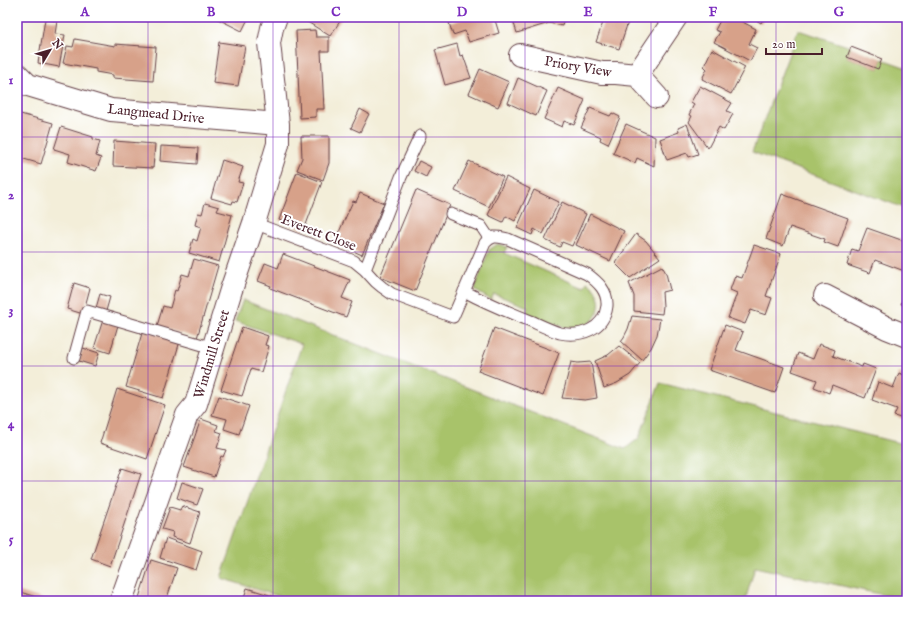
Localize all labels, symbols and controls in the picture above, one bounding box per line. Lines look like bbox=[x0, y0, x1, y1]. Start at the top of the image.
text: A bbox=[80, 4, 91, 21]
text: B bbox=[207, 4, 216, 21]
text: C bbox=[331, 4, 341, 21]
text: D bbox=[457, 4, 468, 21]
text: E bbox=[583, 4, 593, 21]
text: F bbox=[709, 4, 718, 21]
text: G bbox=[834, 4, 845, 21]
north arrow bbox=[30, 30, 70, 70]
scale bar bbox=[766, 30, 822, 56]
text: N bbox=[48, 36, 66, 53]
text: 20 m bbox=[772, 37, 795, 52]
street label: Priory View bbox=[543, 52, 614, 82]
text: 1 bbox=[9, 72, 14, 89]
street label: Langmead Drive bbox=[107, 100, 206, 128]
text: 2 bbox=[8, 187, 14, 204]
street label: Everett Close bbox=[279, 210, 359, 256]
text: 3 bbox=[9, 302, 14, 319]
street label: Windmill Street bbox=[190, 307, 234, 401]
text: 4 bbox=[8, 416, 15, 433]
text: 5 bbox=[9, 531, 14, 548]

